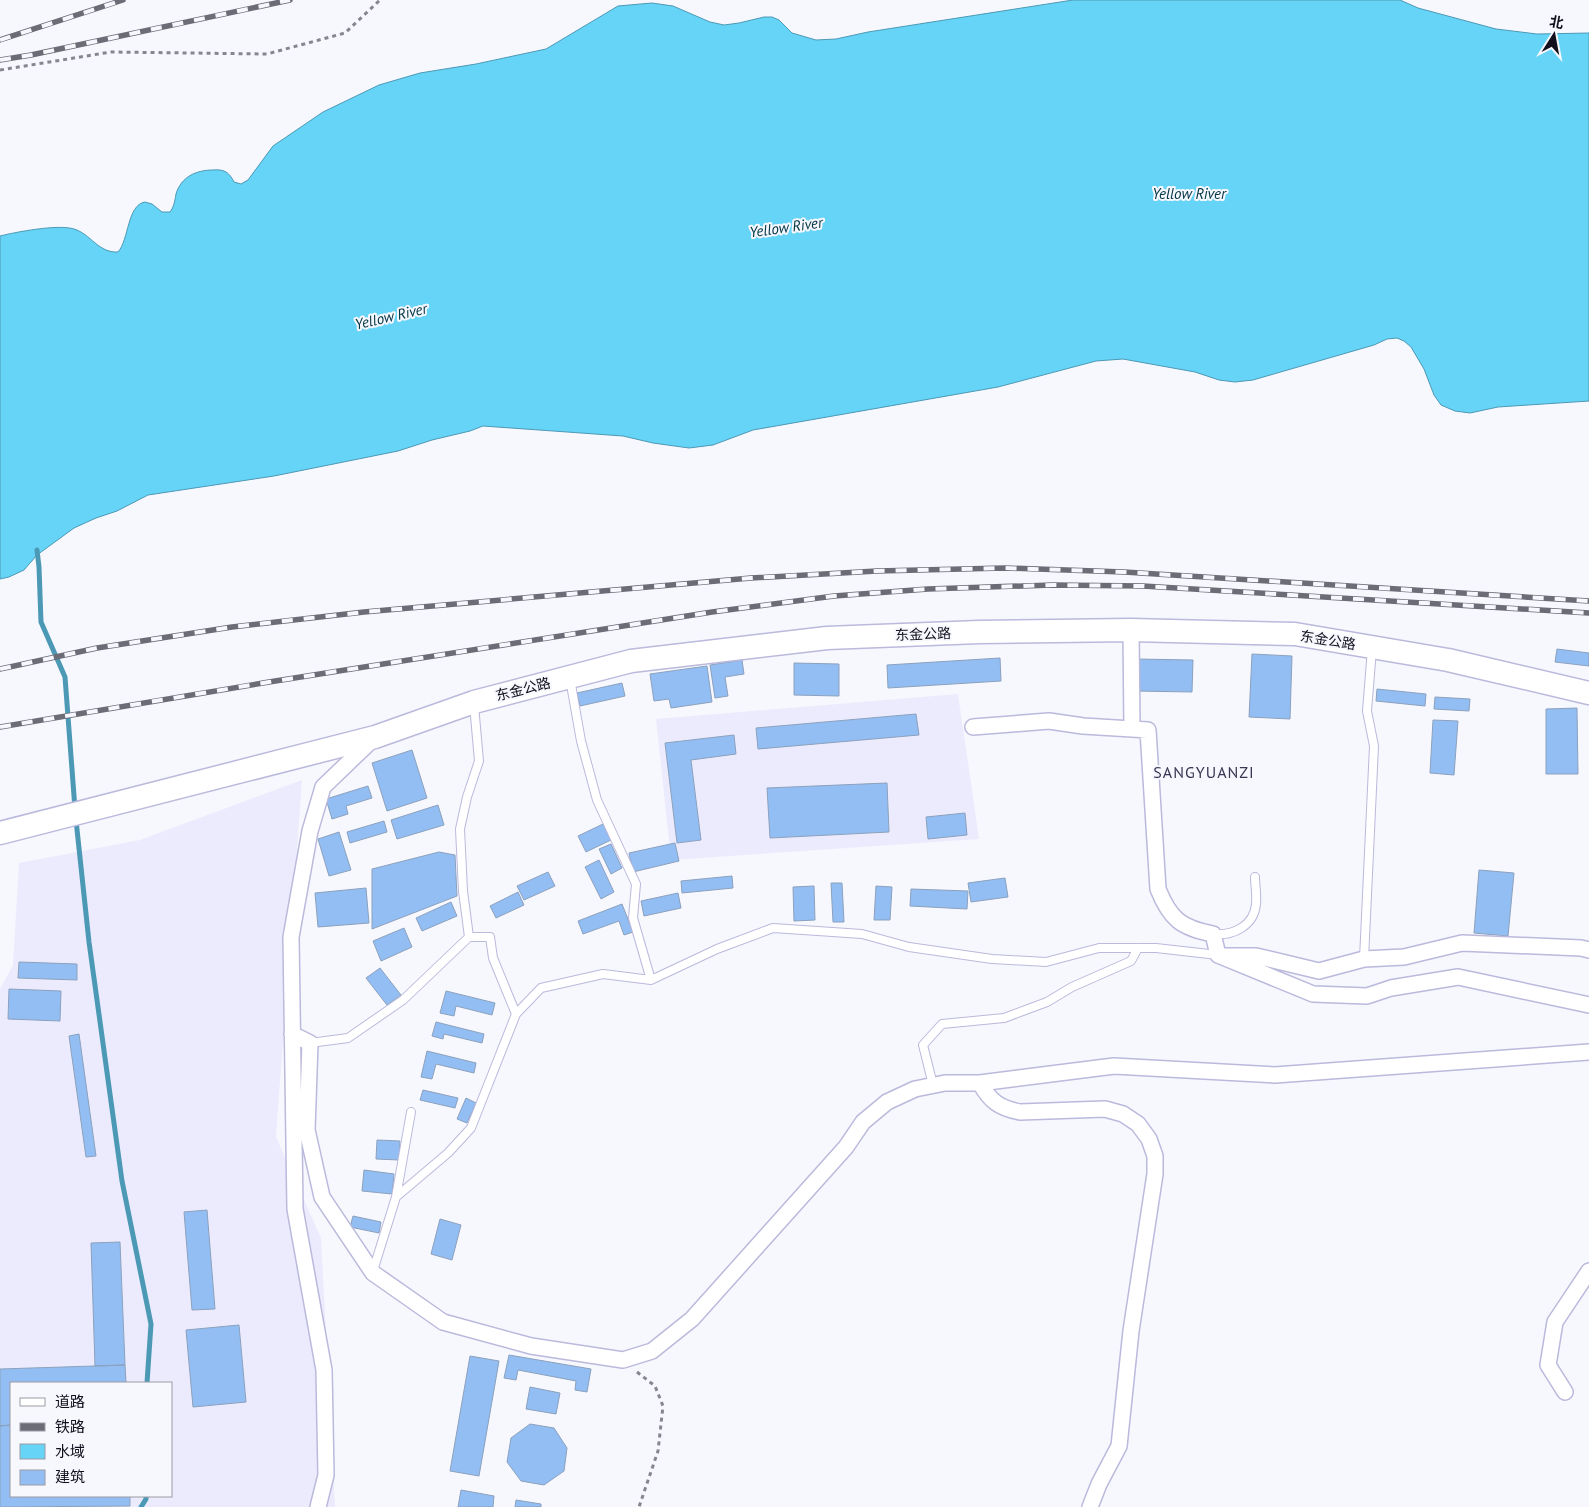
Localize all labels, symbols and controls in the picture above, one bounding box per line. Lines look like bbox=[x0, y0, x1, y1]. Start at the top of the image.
north arrow bbox=[1529, 10, 1579, 60]
text: 北 bbox=[1548, 12, 1565, 32]
water label: Yellow River bbox=[1152, 184, 1227, 203]
water label: Yellow River bbox=[748, 212, 825, 242]
water label: Yellow River bbox=[353, 298, 430, 334]
street label: 东金公路 bbox=[895, 624, 951, 644]
street label: 东金公路 bbox=[1299, 627, 1357, 653]
street label: 东金公路 bbox=[494, 673, 552, 705]
district label: SANGYUANZI bbox=[1153, 762, 1255, 782]
legend bbox=[10, 1382, 172, 1497]
text: 道路 bbox=[55, 1392, 85, 1411]
text: 铁路 bbox=[55, 1417, 85, 1436]
text: 水域 bbox=[55, 1442, 85, 1461]
text: 建筑 bbox=[55, 1467, 85, 1486]

